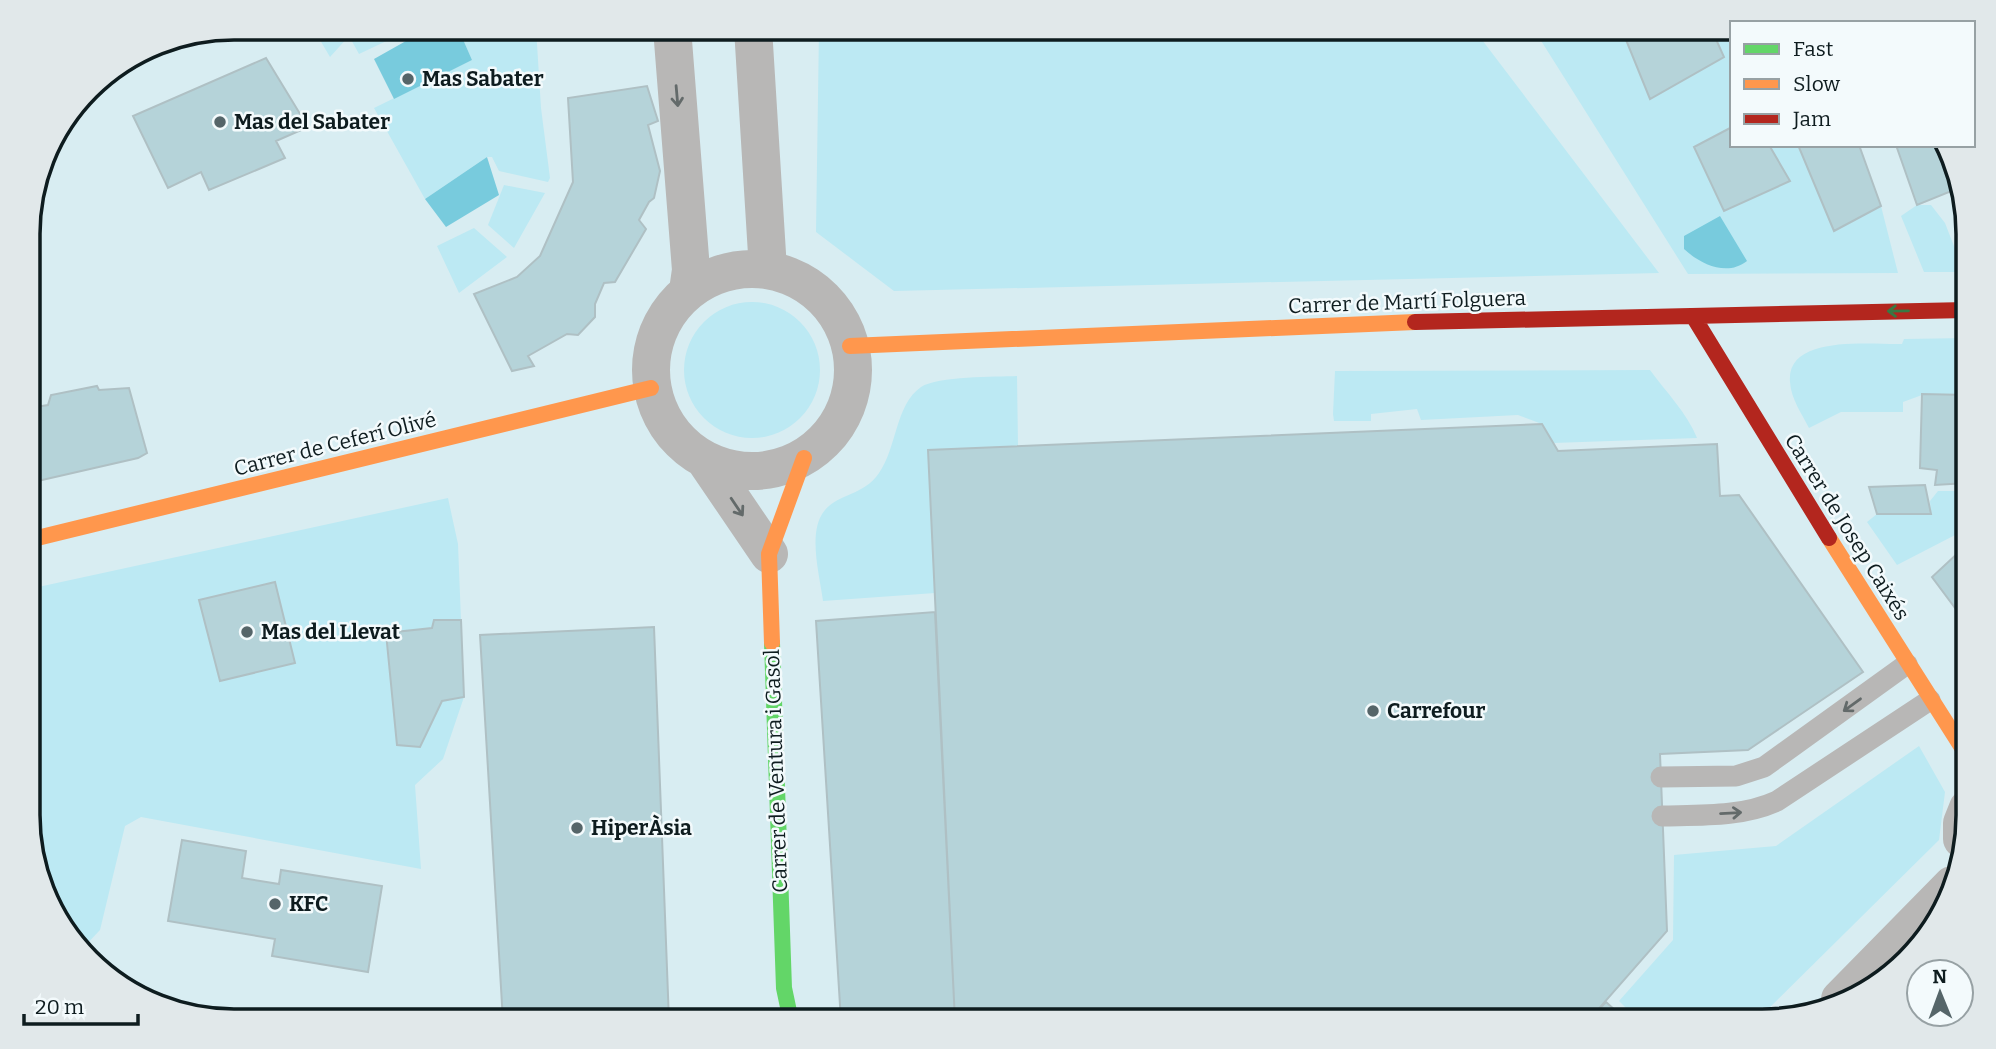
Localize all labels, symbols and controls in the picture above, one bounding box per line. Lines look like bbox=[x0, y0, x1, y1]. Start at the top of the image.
legend bbox=[1730, 21, 1975, 147]
text: Fast bbox=[1793, 36, 1834, 62]
place label: Mas Sabater bbox=[422, 66, 544, 92]
marker: Mas Sabater bbox=[400, 71, 416, 87]
text: Slow bbox=[1793, 71, 1840, 97]
one-way arrow bbox=[671, 84, 684, 107]
text: Jam bbox=[1792, 106, 1831, 132]
place label: Mas del Sabater bbox=[234, 109, 390, 135]
marker: Mas del Sabater bbox=[212, 114, 228, 130]
street label: Carrer de Martí Folguera bbox=[1288, 285, 1527, 319]
one-way arrow bbox=[1887, 305, 1910, 318]
street label: Carrer de Ceferí Olivé bbox=[231, 406, 439, 482]
street label: Carrer de Josep Caixés bbox=[1779, 429, 1915, 625]
one-way arrow bbox=[729, 497, 744, 516]
place label: Mas del Llevat bbox=[261, 619, 401, 645]
marker: Mas del Llevat bbox=[239, 624, 255, 640]
street label: Carrer de Ventura i Gasol bbox=[759, 649, 793, 893]
place label: Carrefour bbox=[1387, 698, 1485, 724]
one-way arrow bbox=[1843, 698, 1862, 713]
marker: Carrefour bbox=[1365, 703, 1381, 719]
one-way arrow bbox=[1719, 806, 1741, 819]
place label: HiperÀsia bbox=[591, 814, 692, 841]
marker: HiperÀsia bbox=[569, 820, 585, 836]
place label: KFC bbox=[289, 891, 328, 917]
marker: KFC bbox=[267, 896, 283, 912]
north arrow bbox=[1905, 958, 1975, 1028]
text: N bbox=[1932, 965, 1948, 988]
scale bar bbox=[24, 982, 138, 1026]
text: 20 m bbox=[35, 994, 84, 1020]

